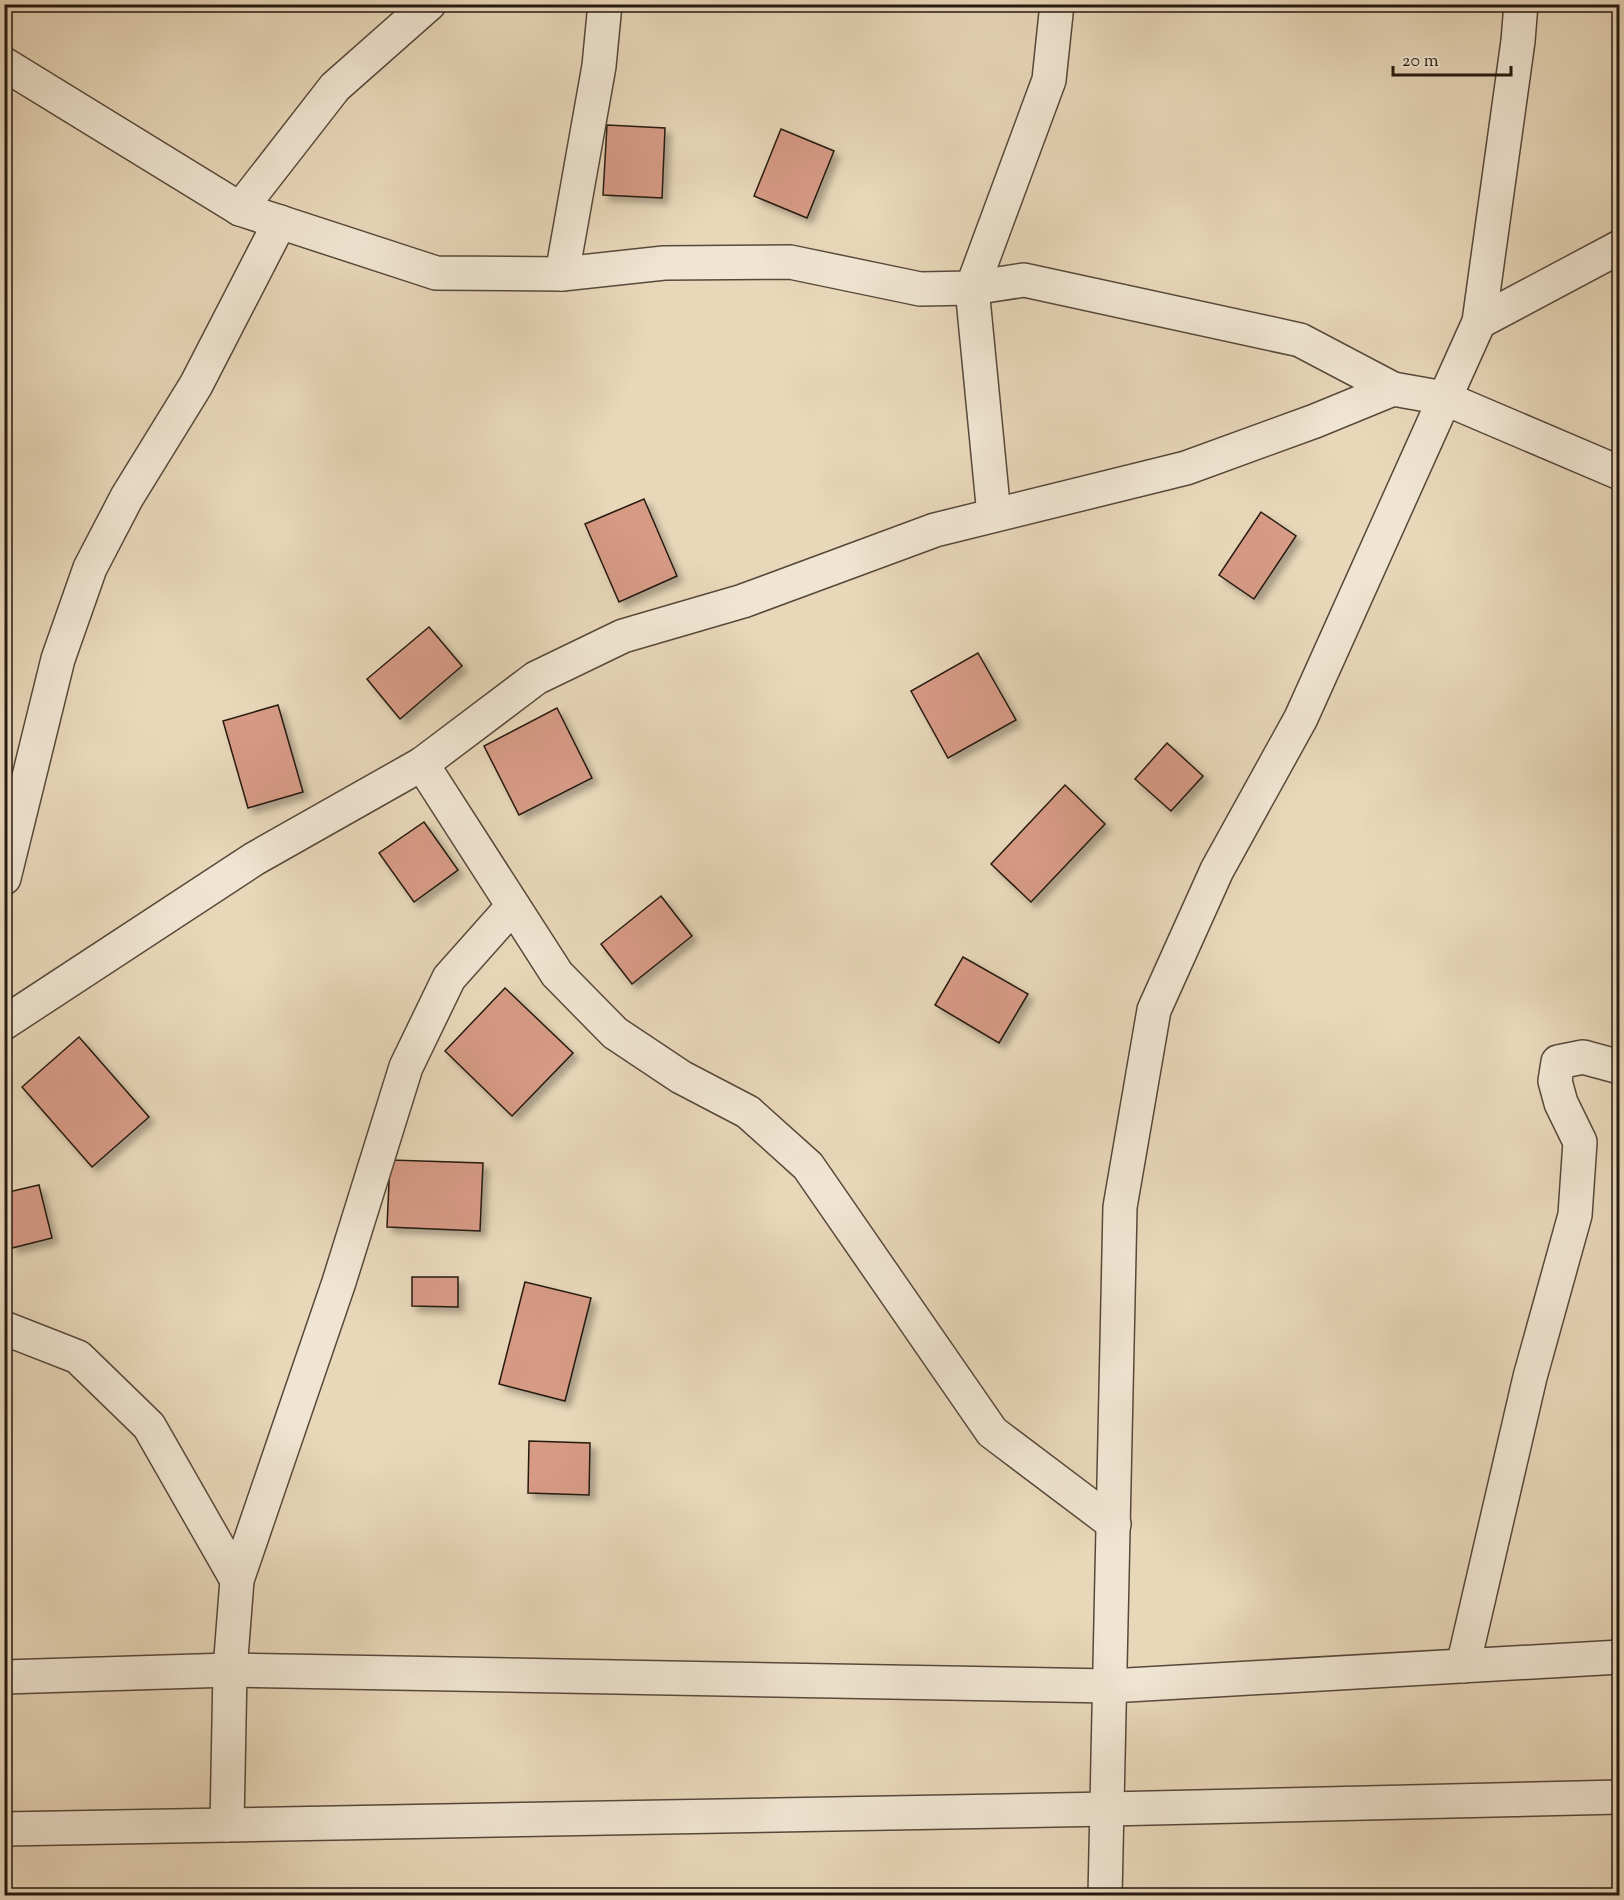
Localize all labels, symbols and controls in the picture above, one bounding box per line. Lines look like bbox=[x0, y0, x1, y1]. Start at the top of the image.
scale bar bbox=[1393, 39, 1512, 77]
text: 20 m bbox=[1402, 49, 1439, 75]

